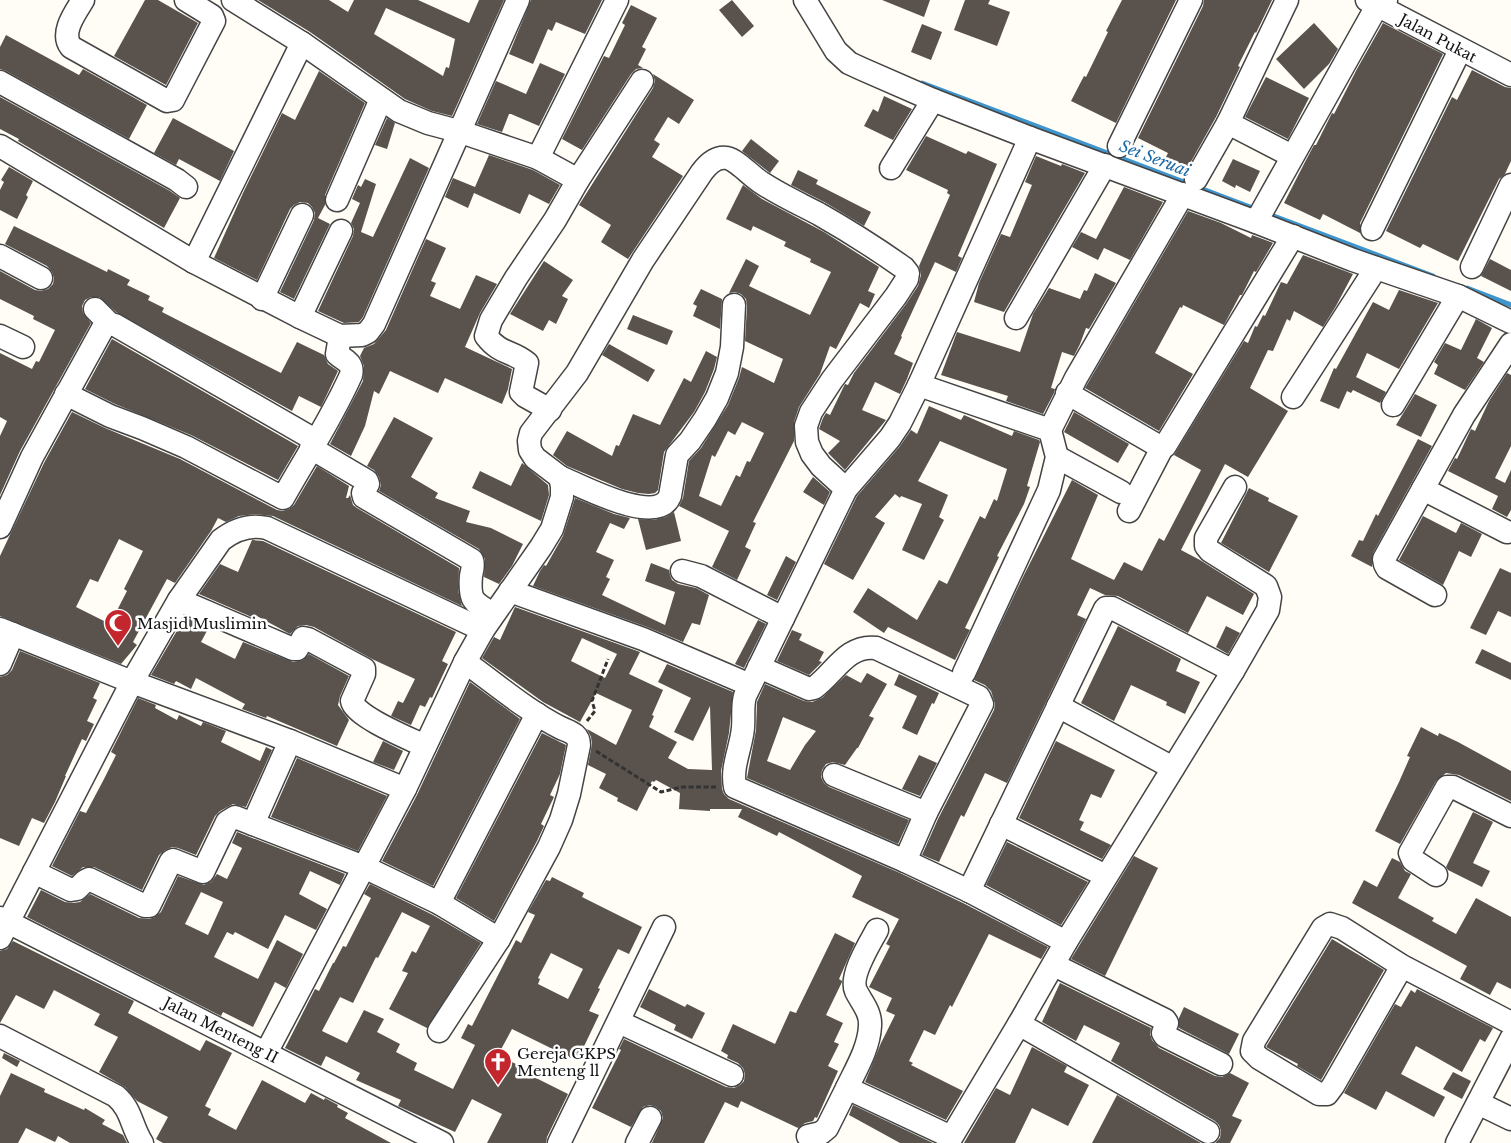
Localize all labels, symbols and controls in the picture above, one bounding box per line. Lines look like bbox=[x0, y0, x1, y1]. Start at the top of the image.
street label: Jalan Pukat bbox=[1394, 9, 1480, 67]
water label: Sei Seruai bbox=[1117, 135, 1194, 181]
mosque icon: Masjid Muslimin bbox=[103, 608, 133, 647]
place label: Masjid Muslimin bbox=[137, 614, 267, 633]
street label: Jalan Menteng II bbox=[158, 992, 282, 1067]
place label: Gereja GKPS Menteng ll bbox=[517, 1044, 616, 1080]
church icon: Gereja GKPS Menteng ll bbox=[483, 1047, 513, 1086]

